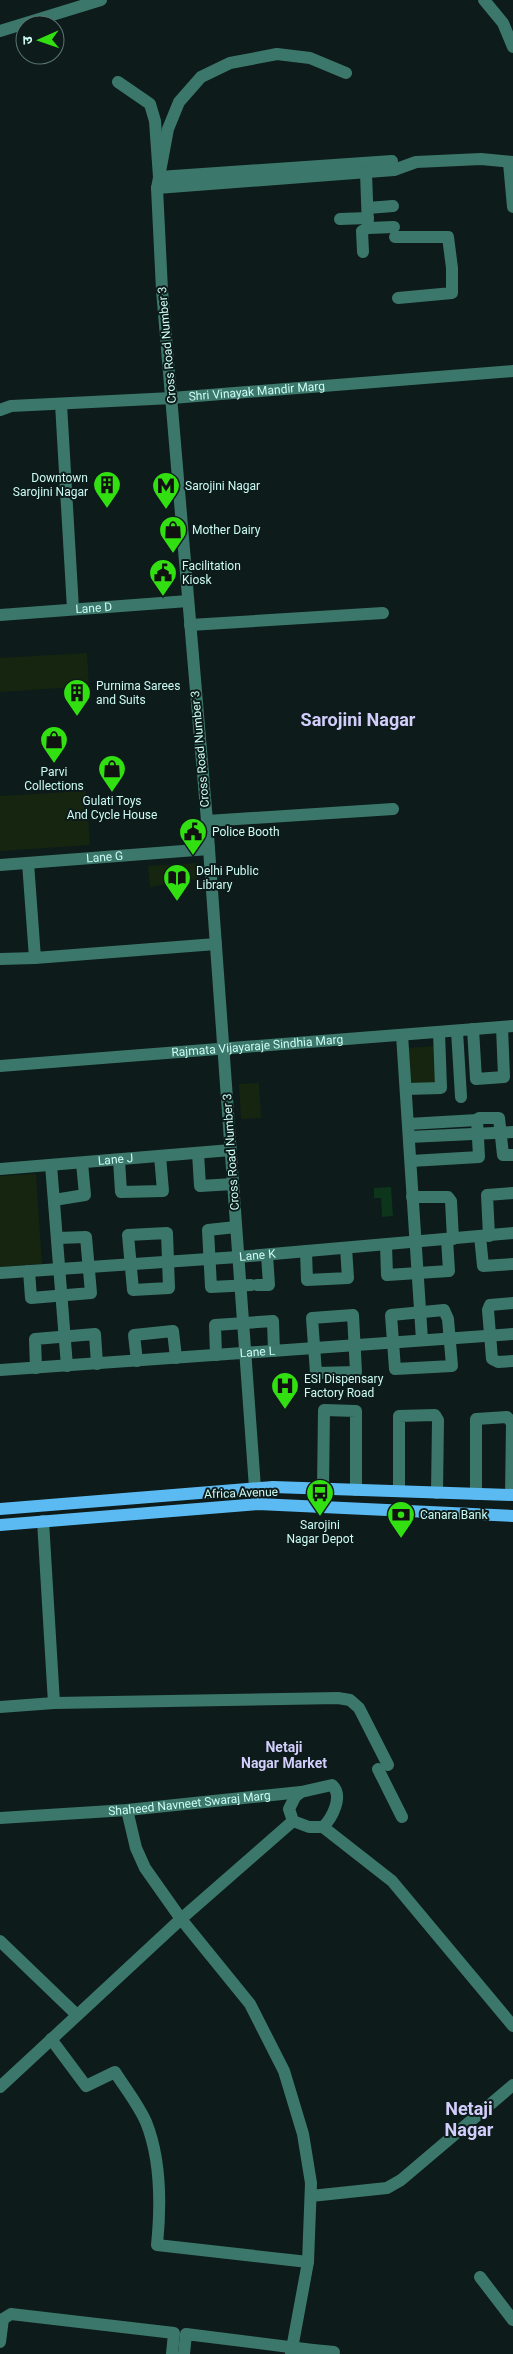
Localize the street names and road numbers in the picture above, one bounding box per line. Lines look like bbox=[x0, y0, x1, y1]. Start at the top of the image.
street label: Cross Road Number 3 bbox=[155, 286, 179, 404]
street label: Shri Vinayak Mandir Marg bbox=[188, 379, 326, 404]
street label: Lane D bbox=[75, 600, 113, 616]
street label: Cross Road Number 3 bbox=[188, 690, 212, 808]
street label: Lane G bbox=[86, 849, 124, 865]
street label: Rajmata Vijayaraje Sindhia Marg bbox=[171, 1032, 344, 1060]
street label: Cross Road Number 3 bbox=[220, 1093, 242, 1211]
street label: Lane J bbox=[97, 1151, 134, 1168]
street label: Lane K bbox=[239, 1247, 277, 1264]
street label: Lane L bbox=[239, 1344, 276, 1360]
street label: Africa Avenue bbox=[204, 1485, 278, 1501]
street label: Shaheed Navneet Swaraj Marg bbox=[108, 1788, 271, 1818]

